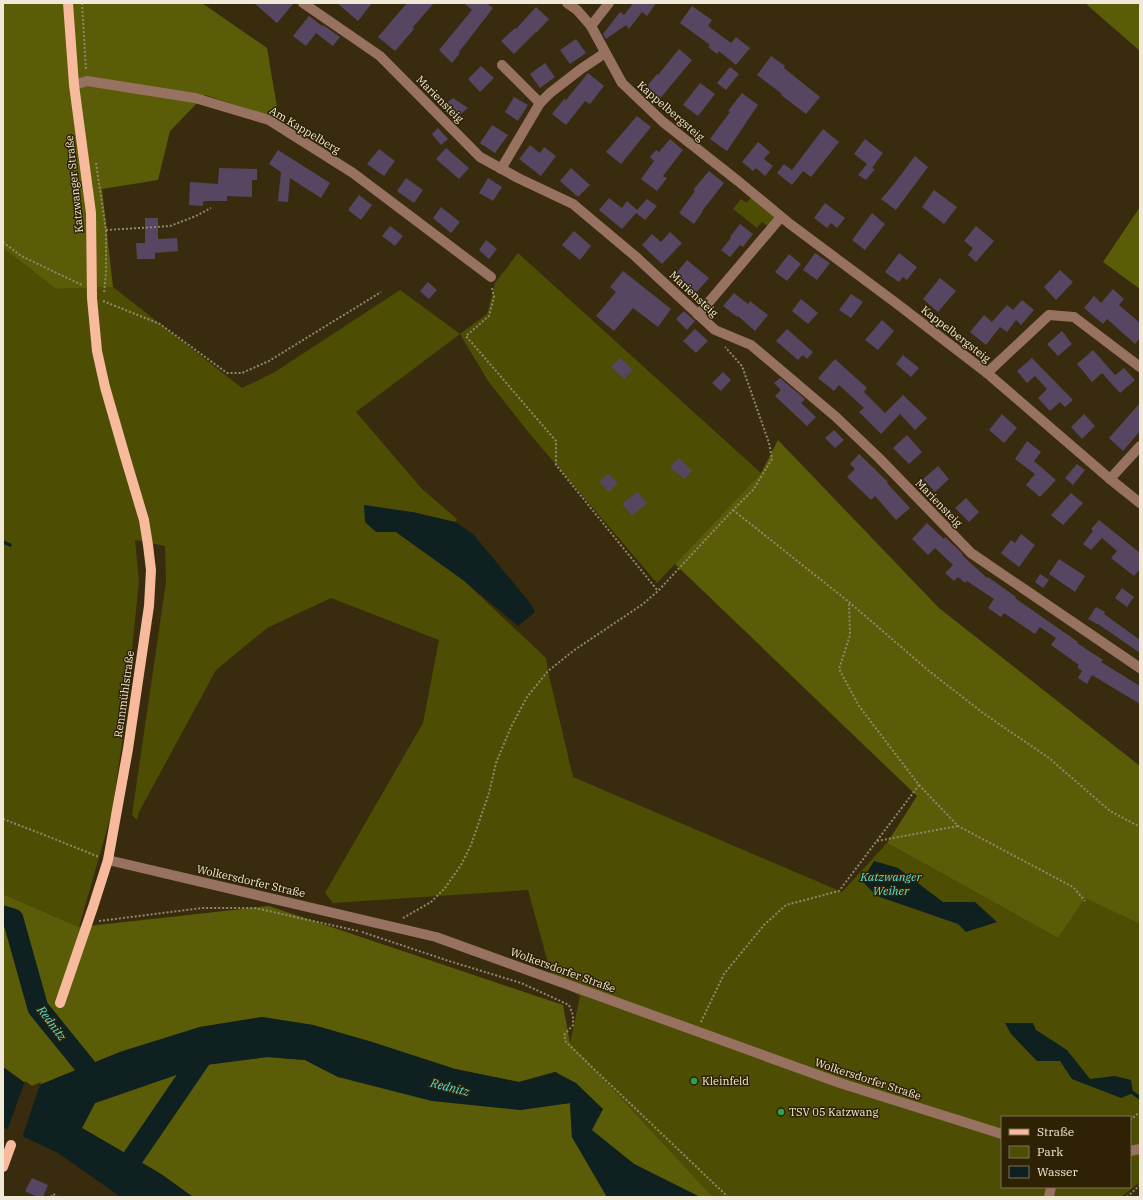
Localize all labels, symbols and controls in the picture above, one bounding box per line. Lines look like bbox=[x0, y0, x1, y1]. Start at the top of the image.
street label: Mariensteig bbox=[413, 72, 467, 126]
street label: Kappelbergsteig bbox=[635, 78, 707, 144]
street label: Am Kappelberg bbox=[267, 103, 343, 157]
street label: Katzwanger Straße bbox=[62, 134, 86, 233]
street label: Mariensteig bbox=[667, 268, 721, 320]
street label: Kappelbergsteig bbox=[918, 303, 994, 365]
street label: Mariensteig bbox=[913, 476, 965, 530]
street label: Rennmühlstraße bbox=[111, 650, 137, 738]
street label: Wolkersdorfer Straße bbox=[195, 862, 307, 900]
water label: Katzwanger Weiher bbox=[859, 869, 922, 898]
street label: Wolkersdorfer Straße bbox=[508, 944, 618, 996]
water label: Rednitz bbox=[34, 1002, 70, 1044]
street label: Wolkersdorfer Straße bbox=[813, 1055, 923, 1103]
place label: Kleinfeld bbox=[702, 1074, 749, 1088]
water label: Rednitz bbox=[428, 1075, 471, 1099]
marker: Kleinfeld bbox=[689, 1076, 699, 1086]
place label: TSV 05 Katzwang bbox=[789, 1105, 879, 1119]
marker: TSV 05 Katzwang bbox=[776, 1107, 786, 1117]
legend bbox=[1001, 1116, 1131, 1188]
text: Straße bbox=[1037, 1124, 1074, 1139]
text: Park bbox=[1037, 1144, 1063, 1159]
text: Wasser bbox=[1037, 1164, 1079, 1179]

